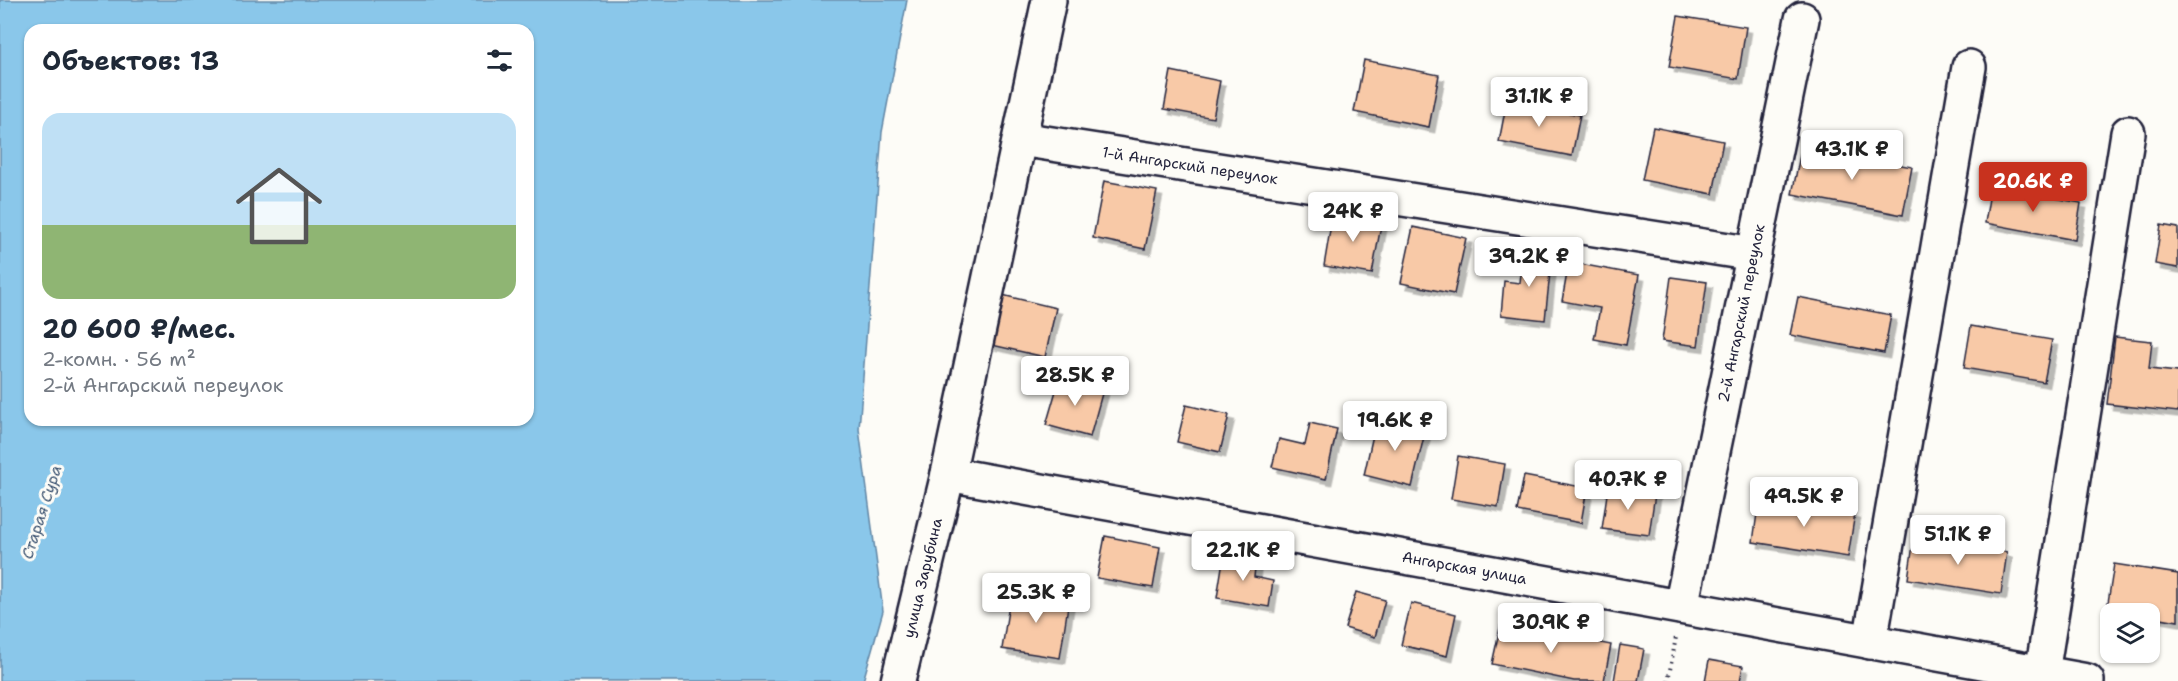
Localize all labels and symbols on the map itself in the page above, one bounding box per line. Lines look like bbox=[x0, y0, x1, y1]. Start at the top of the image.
pin: 31.1K ₽ bbox=[1484, 77, 1594, 128]
pin: 43.1K ₽ bbox=[1797, 130, 1907, 181]
street label: 1-й Ангарский переулок bbox=[1101, 142, 1279, 189]
pin: 20.6K ₽ bbox=[1978, 162, 2088, 213]
pin: 24K ₽ bbox=[1311, 192, 1395, 243]
street label: 2-й Ангарский переулок bbox=[1713, 222, 1770, 404]
pin: 39.2K ₽ bbox=[1474, 237, 1584, 288]
pin: 28.5K ₽ bbox=[1020, 356, 1130, 407]
pin: 19.6K ₽ bbox=[1340, 401, 1450, 452]
pin: 40.7K ₽ bbox=[1573, 460, 1683, 511]
water label: Старая Сура bbox=[16, 462, 67, 562]
pin: 49.5K ₽ bbox=[1749, 477, 1859, 528]
street label: улица Зарубина bbox=[899, 515, 947, 640]
pin: 51.1K ₽ bbox=[1903, 515, 2013, 566]
pin: 22.1K ₽ bbox=[1188, 531, 1298, 582]
street label: Ангарская улица bbox=[1401, 547, 1529, 589]
pin: 25.3K ₽ bbox=[981, 573, 1091, 624]
pin: 30.9K ₽ bbox=[1496, 603, 1606, 654]

